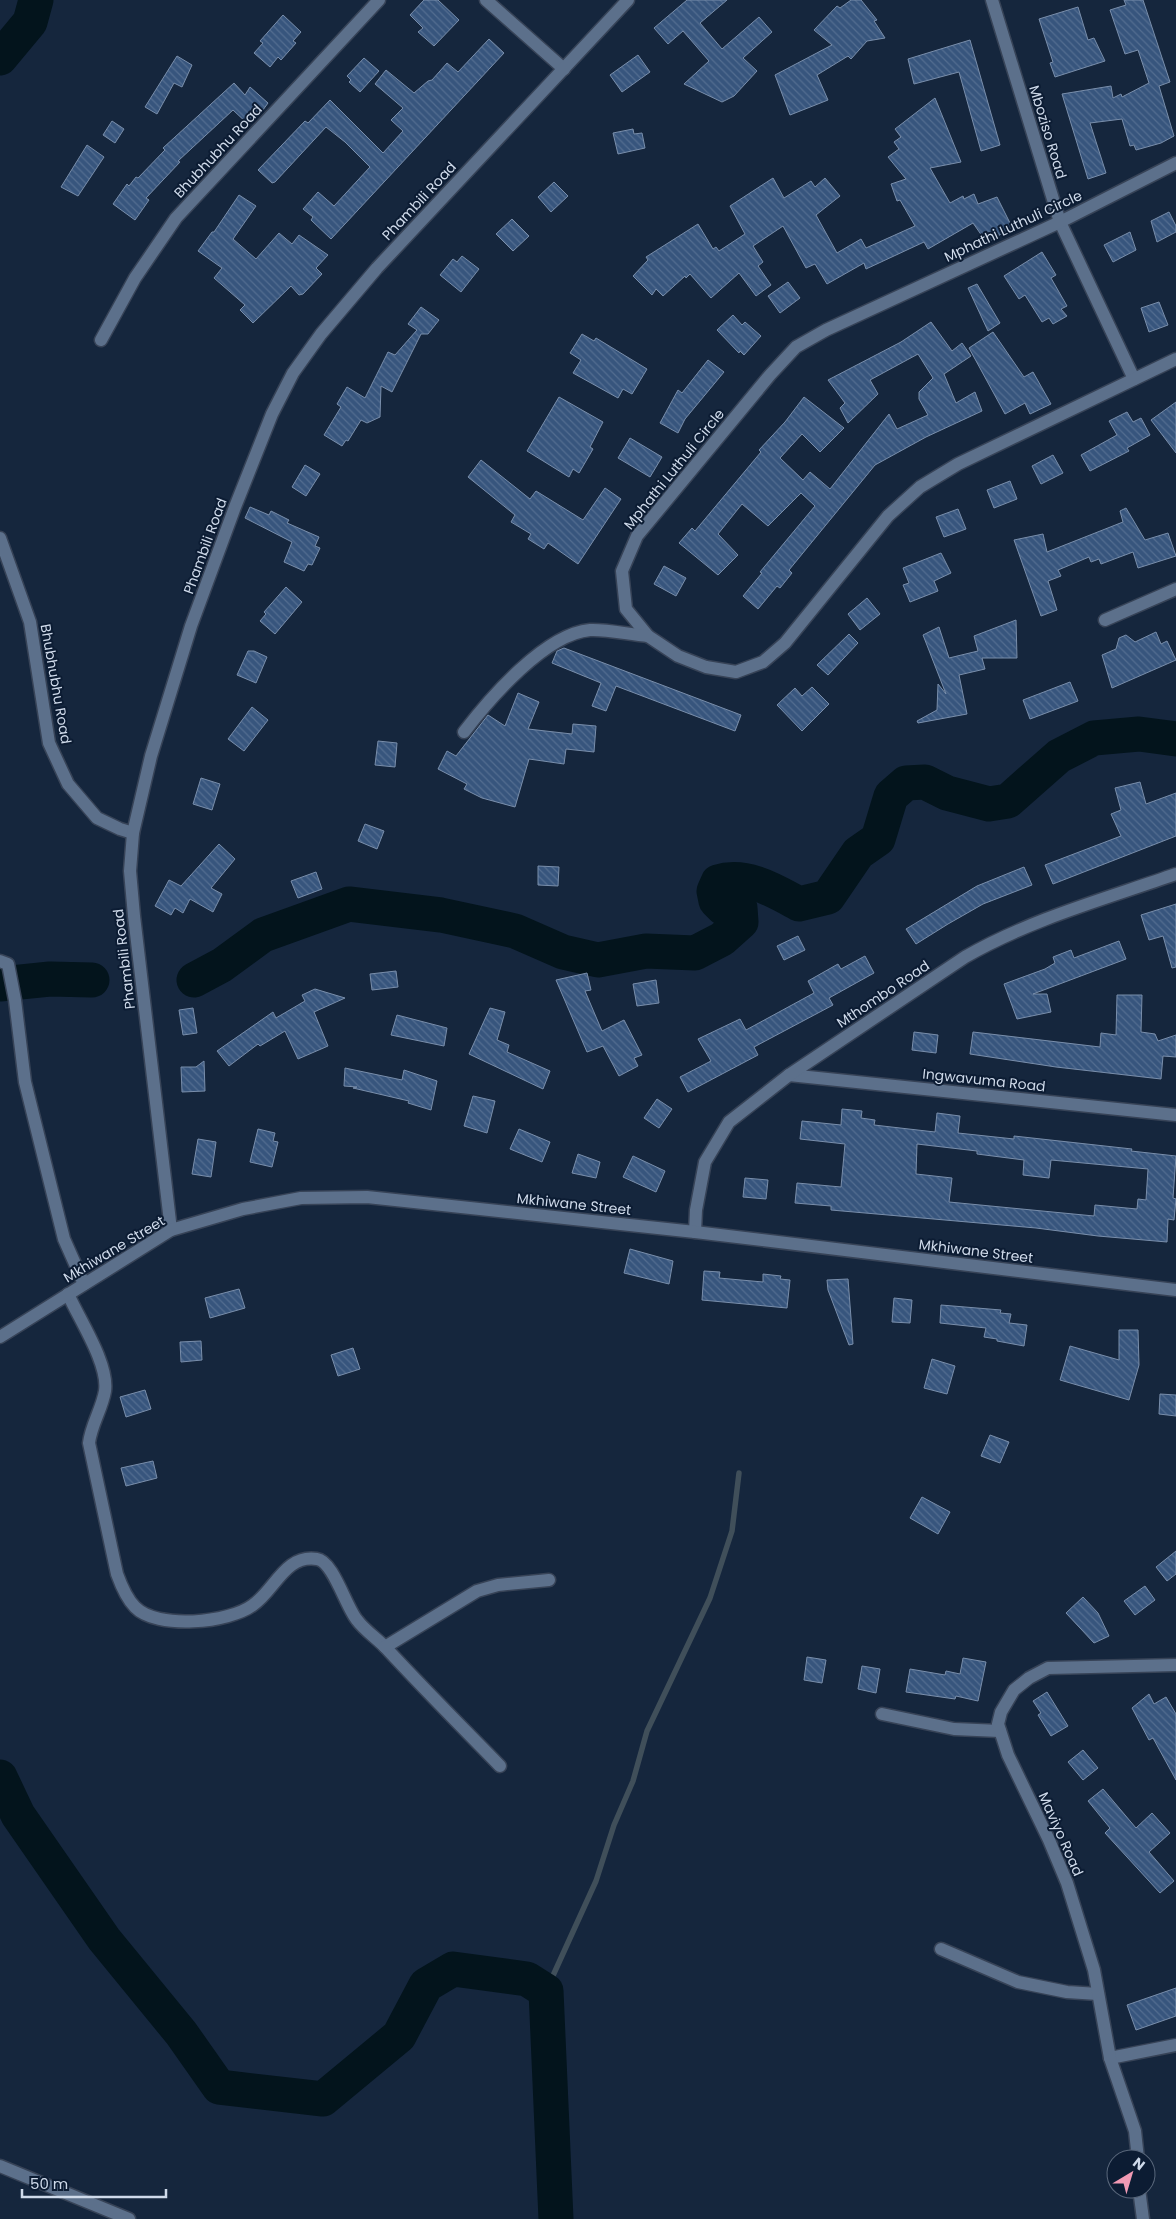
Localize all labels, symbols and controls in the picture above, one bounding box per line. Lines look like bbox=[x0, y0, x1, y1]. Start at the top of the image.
street label: Mboziso Road bbox=[1024, 83, 1072, 181]
street label: Bhubhubhu Road bbox=[169, 100, 267, 202]
street label: Phambili Road bbox=[377, 157, 461, 245]
street label: Mphathi Luthuli Circle bbox=[941, 185, 1085, 267]
street label: Mphathi Luthuli Circle bbox=[619, 404, 729, 534]
street label: Phambili Road bbox=[178, 495, 232, 597]
street label: Bhubhubhu Road bbox=[36, 622, 76, 746]
street label: Phambili Road bbox=[108, 908, 140, 1010]
street label: Mthombo Road bbox=[833, 955, 933, 1033]
street label: Ingwavuma Road bbox=[921, 1064, 1047, 1096]
street label: Mkhiwane Street bbox=[516, 1188, 632, 1220]
street label: Mkhiwane Street bbox=[60, 1211, 168, 1287]
street label: Mkhiwane Street bbox=[918, 1234, 1034, 1268]
street label: Maviyo Road bbox=[1034, 1789, 1088, 1879]
north arrow bbox=[1106, 2149, 1156, 2199]
text: N bbox=[1129, 2153, 1149, 2175]
scale bar bbox=[22, 2166, 166, 2198]
text: 50 m bbox=[30, 2173, 68, 2194]

